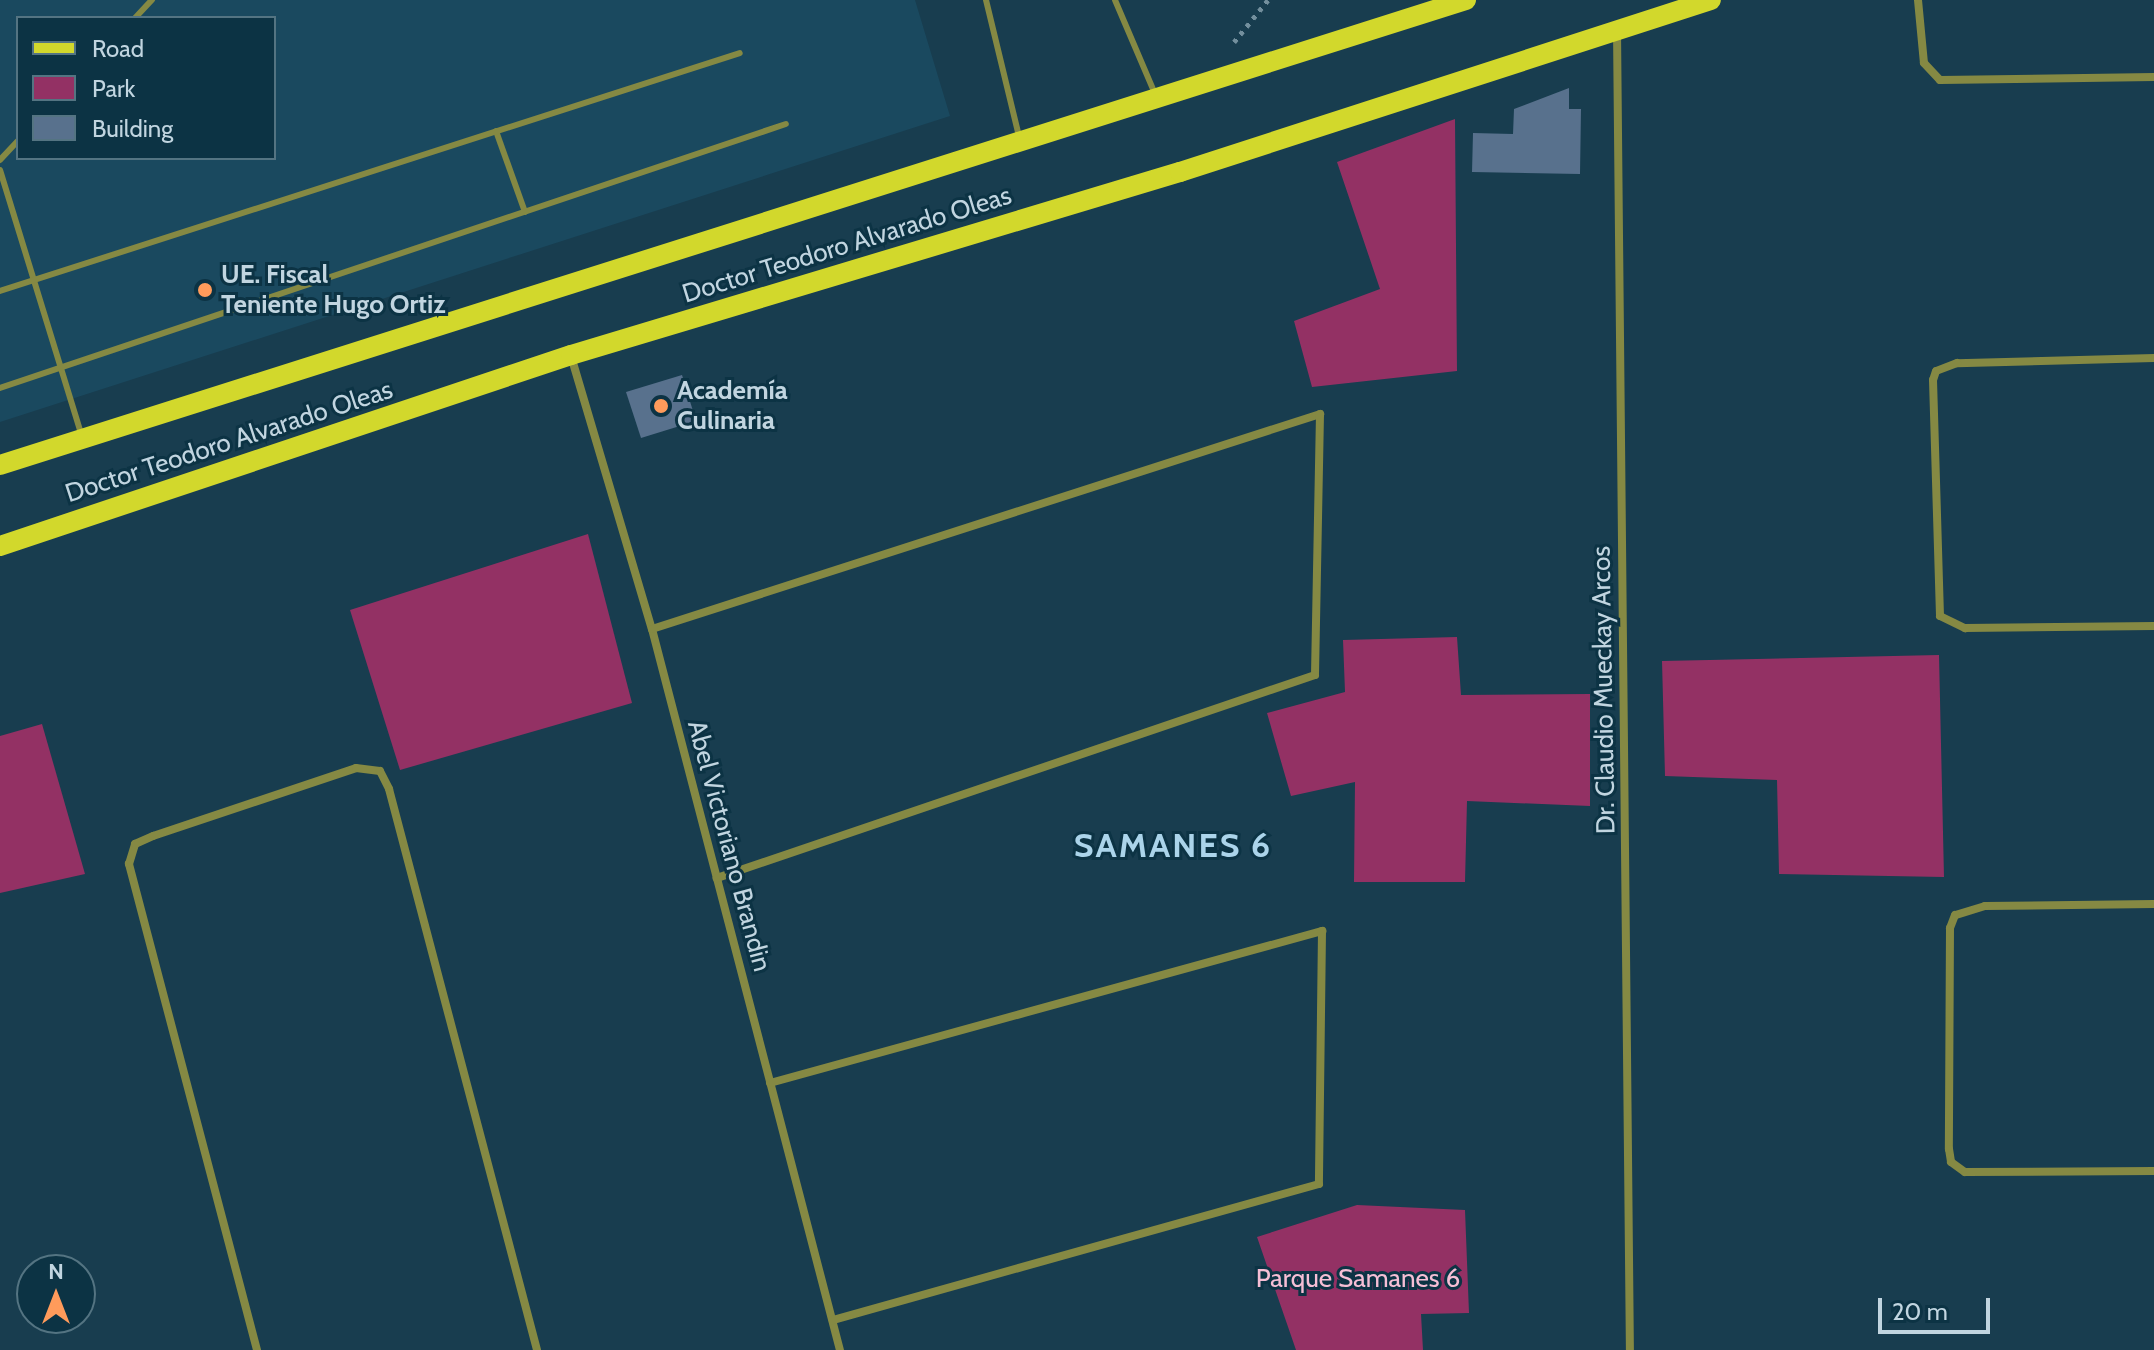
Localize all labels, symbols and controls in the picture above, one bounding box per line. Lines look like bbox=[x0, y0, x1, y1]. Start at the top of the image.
legend bbox=[16, 16, 276, 160]
text: Road bbox=[92, 34, 144, 63]
text: Park bbox=[92, 74, 135, 103]
text: Building bbox=[92, 114, 173, 143]
street label: Doctor Teodoro Alvarado Oleas bbox=[679, 180, 1015, 310]
place label: UE. Fiscal Teniente Hugo Ortiz bbox=[221, 259, 445, 320]
marker: UE. Fiscal Teniente Hugo Ortiz bbox=[196, 281, 214, 299]
street label: Doctor Teodoro Alvarado Oleas bbox=[61, 374, 397, 510]
place label: Academía Culinaria bbox=[677, 375, 788, 436]
marker: Academía Culinaria bbox=[652, 397, 670, 415]
street label: Dr. Claudio Mueckay Arcos bbox=[1586, 546, 1622, 834]
street label: Abel Victoriano Brandin bbox=[680, 717, 778, 975]
district label: SAMANES 6 bbox=[1074, 826, 1272, 866]
north arrow bbox=[16, 1254, 96, 1334]
text: N bbox=[48, 1258, 64, 1285]
park label: Parque Samanes 6 bbox=[1256, 1263, 1460, 1295]
scale bar bbox=[1882, 1282, 1994, 1332]
text: 20 m bbox=[1892, 1297, 1948, 1326]

